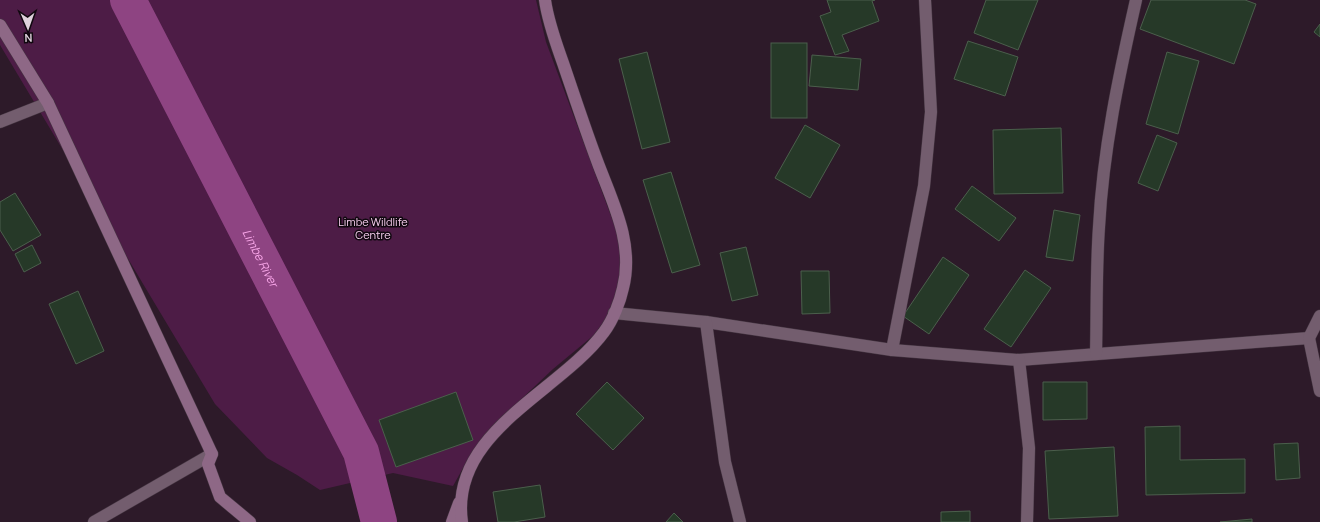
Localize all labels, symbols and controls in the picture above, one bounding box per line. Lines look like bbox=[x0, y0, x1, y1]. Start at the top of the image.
north arrow bbox=[8, 8, 48, 48]
text: N bbox=[24, 31, 33, 46]
park label: Limbe Wildlife Centre bbox=[338, 214, 408, 242]
water label: Limbe River bbox=[239, 226, 284, 291]

